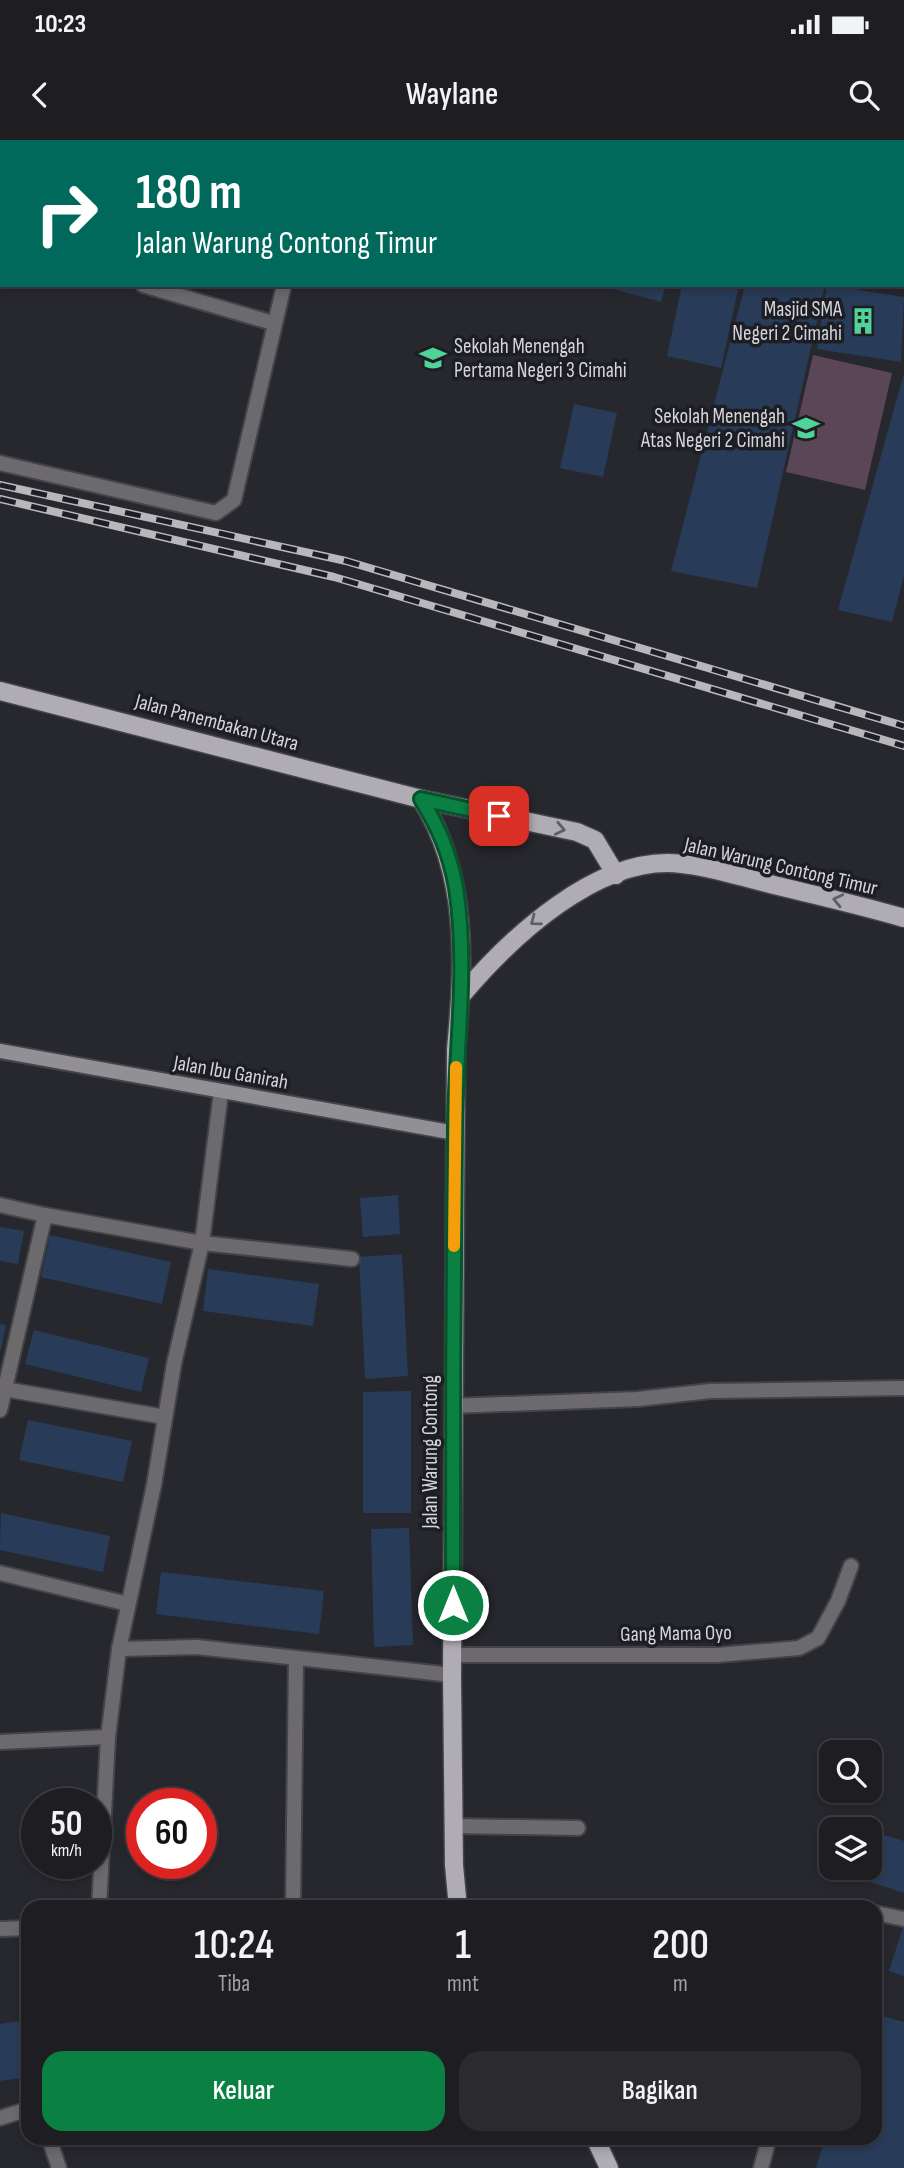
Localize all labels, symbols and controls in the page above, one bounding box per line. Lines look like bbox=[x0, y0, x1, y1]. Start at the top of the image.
text: 10:23 bbox=[35, 9, 86, 40]
text: Waylane bbox=[406, 75, 498, 114]
icon: back bbox=[21, 76, 59, 114]
icon: search bbox=[845, 76, 883, 114]
text: 180 m bbox=[136, 164, 242, 223]
icon: right bbox=[21, 168, 112, 259]
text: Jalan Warung Contong Timur bbox=[136, 224, 437, 263]
place label: Masjid SMA Negeri 2 Cimahi bbox=[732, 297, 843, 346]
building icon: Masjid SMA Negeri 2 Cimahi bbox=[848, 306, 878, 336]
place label: Sekolah Menengah Pertama Negeri 3 Cimahi bbox=[454, 334, 627, 383]
school or university icon: Sekolah Menengah Pertama Negeri 3 Cimahi bbox=[418, 343, 448, 373]
place label: Sekolah Menengah Atas Negeri 2 Cimahi bbox=[640, 404, 785, 453]
school or university icon: Sekolah Menengah Atas Negeri 2 Cimahi bbox=[791, 413, 821, 443]
street label: Jalan Panembakan Utara bbox=[132, 688, 301, 756]
pin bbox=[469, 786, 529, 846]
icon: arrive bbox=[480, 797, 518, 835]
one-way arrow bbox=[554, 820, 566, 835]
street label: Jalan Warung Contong Timur bbox=[681, 832, 880, 901]
one-way arrow bbox=[832, 894, 844, 908]
one-way arrow bbox=[531, 912, 543, 925]
street label: Jalan Ibu Ganirah bbox=[171, 1050, 290, 1095]
street label: Jalan Warung Contong bbox=[418, 1375, 443, 1530]
position arrow bbox=[416, 1568, 490, 1642]
street label: Gang Mama Oyo bbox=[620, 1620, 732, 1647]
map controls bbox=[819, 1740, 882, 1880]
button: search bbox=[819, 1740, 882, 1803]
speed limit sign: 60 bbox=[126, 1788, 217, 1879]
text: 50 bbox=[50, 1803, 83, 1846]
button: layers bbox=[819, 1817, 882, 1880]
text: km/h bbox=[51, 1840, 82, 1861]
text: 10:24 bbox=[194, 1920, 274, 1971]
text: 1 bbox=[455, 1920, 471, 1971]
text: 200 bbox=[652, 1920, 709, 1971]
text: Tiba bbox=[218, 1970, 250, 1998]
text: mnt bbox=[447, 1970, 479, 1998]
text: m bbox=[673, 1970, 688, 1998]
button: Keluar bbox=[42, 2051, 445, 2131]
button: Bagikan bbox=[459, 2051, 861, 2131]

